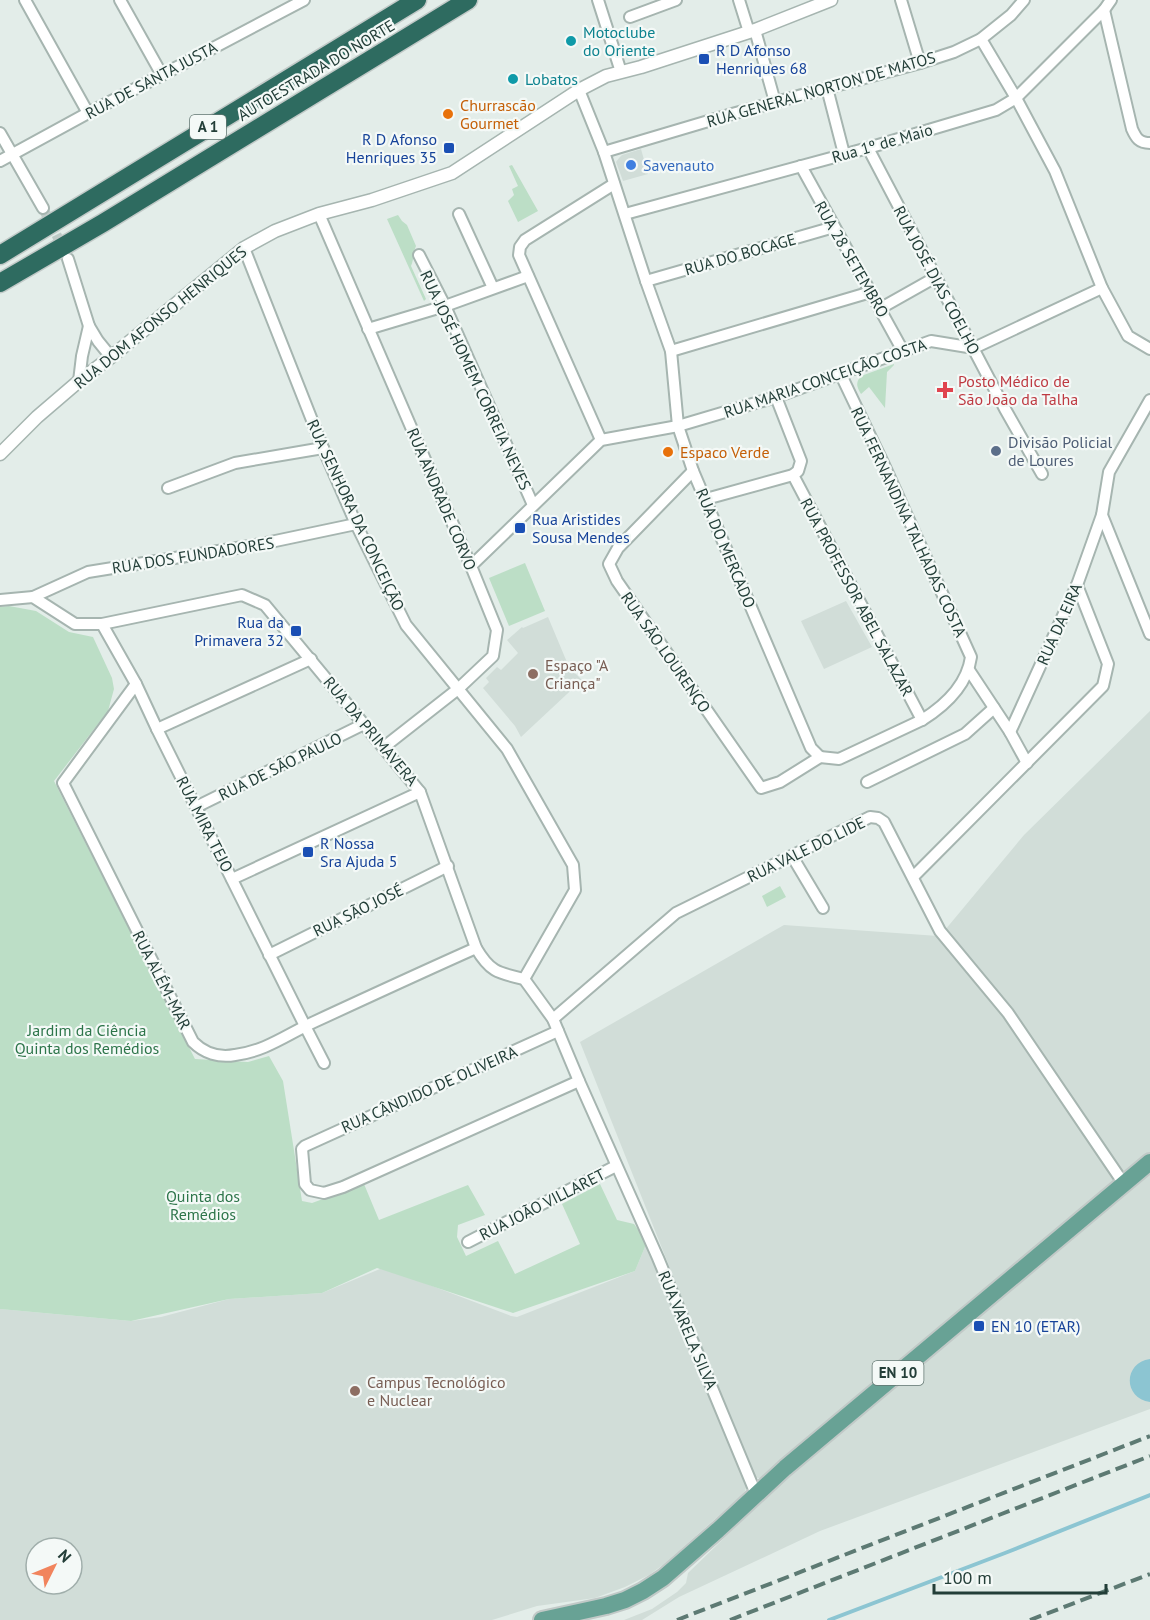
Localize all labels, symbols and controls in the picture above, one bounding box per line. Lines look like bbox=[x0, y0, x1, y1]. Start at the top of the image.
street label: AUTOESTRADA DO NORTE bbox=[234, 15, 398, 125]
place label: Motoclube do Oriente bbox=[583, 22, 655, 60]
marker: Motoclube do Oriente bbox=[564, 34, 578, 48]
street label: RUA DE SANTA JUSTA bbox=[82, 37, 221, 123]
place label: R D Afonso Henriques 68 bbox=[716, 40, 807, 78]
street label: RUA GENERAL NORTON DE MATOS bbox=[704, 47, 938, 131]
marker: R D Afonso Henriques 68 bbox=[697, 52, 711, 66]
place label: Lobatos bbox=[525, 69, 578, 89]
marker: Lobatos bbox=[506, 72, 520, 86]
place label: Churrascão Gourmet bbox=[460, 95, 536, 133]
marker: Churrascão Gourmet bbox=[441, 107, 455, 121]
road number: A 1 bbox=[190, 115, 226, 139]
street label: Rua 1º de Maio bbox=[829, 119, 935, 167]
place label: R D Afonso Henriques 35 bbox=[346, 129, 437, 167]
marker: R D Afonso Henriques 35 bbox=[442, 141, 456, 155]
place label: Savenauto bbox=[643, 155, 714, 175]
marker: Savenauto bbox=[624, 158, 638, 172]
street label: RUA 28 SETEMBRO bbox=[811, 197, 893, 321]
street label: RUA JOSÉ DIAS COELHO bbox=[889, 202, 985, 358]
street label: RUA DO BOCAGE bbox=[682, 229, 798, 279]
street label: RUA DOM AFONSO HENRIQUES bbox=[70, 241, 250, 393]
street label: RUA JOSÉ HOMEM CORREIA NEVES bbox=[416, 267, 536, 493]
street label: RUA MARIA CONCEIÇÃO COSTA bbox=[721, 334, 930, 422]
place label: Posto Médico de São João da Talha bbox=[958, 371, 1078, 409]
marker: Posto Médico de São João da Talha bbox=[936, 381, 954, 399]
street label: RUA FERNANDINA TALHADAS COSTA bbox=[847, 404, 972, 641]
street label: RUA SENHORA DA CONCEIÇÃO bbox=[303, 416, 409, 614]
street label: RUA ANDRADE CORVO bbox=[403, 425, 481, 573]
place label: Divisão Policial de Loures bbox=[1008, 432, 1113, 470]
place label: Espaco Verde bbox=[680, 442, 770, 462]
marker: Divisão Policial de Loures bbox=[989, 444, 1003, 458]
marker: Espaco Verde bbox=[661, 445, 675, 459]
street label: RUA DO MERCADO bbox=[692, 485, 760, 611]
street label: RUA PROFESSOR ABEL SALAZAR bbox=[796, 495, 918, 699]
place label: Rua Aristides Sousa Mendes bbox=[532, 509, 630, 547]
marker: Rua Aristides Sousa Mendes bbox=[513, 521, 527, 535]
street label: RUA DOS FUNDADORES bbox=[110, 532, 276, 578]
street label: RUA DA EIRA bbox=[1032, 579, 1086, 668]
street label: RUA SÃO LOURENÇO bbox=[617, 588, 715, 716]
place label: Rua da Primavera 32 bbox=[194, 612, 284, 650]
marker: Rua da Primavera 32 bbox=[289, 624, 303, 638]
place label: Espaço "A Criança" bbox=[545, 655, 609, 693]
marker: Espaço "A Criança" bbox=[526, 667, 540, 681]
street label: RUA DA PRIMAVERA bbox=[319, 672, 423, 790]
street label: RUA DE SÃO PAULO bbox=[215, 727, 345, 805]
street label: RUA MIRA TEJO bbox=[172, 773, 238, 875]
street label: RUA VALE DO LIDE bbox=[744, 812, 868, 886]
place label: R Nossa Sra Ajuda 5 bbox=[320, 833, 397, 871]
marker: R Nossa Sra Ajuda 5 bbox=[301, 845, 315, 859]
street label: RUA SÃO JOSÉ bbox=[309, 879, 407, 941]
street label: RUA ALÉM-MAR bbox=[128, 927, 196, 1033]
park label: Jardim da Ciência Quinta dos Remédios bbox=[15, 1020, 160, 1058]
street label: RUA CÂNDIDO DE OLIVEIRA bbox=[338, 1041, 521, 1137]
street label: RUA JOÃO VILLARET bbox=[476, 1164, 608, 1244]
park label: Quinta dos Remédios bbox=[166, 1186, 240, 1224]
street label: RUA VARELA SILVA bbox=[654, 1268, 722, 1393]
place label: EN 10 (ETAR) bbox=[991, 1316, 1081, 1336]
marker: EN 10 (ETAR) bbox=[972, 1319, 986, 1333]
road number: EN 10 bbox=[872, 1361, 924, 1385]
place label: Campus Tecnológico e Nuclear bbox=[367, 1372, 505, 1410]
marker: Campus Tecnológico e Nuclear bbox=[348, 1384, 362, 1398]
north arrow bbox=[24, 1536, 84, 1596]
text: N bbox=[54, 1545, 76, 1566]
scale bar bbox=[934, 1557, 1106, 1595]
text: 100 m bbox=[943, 1566, 992, 1589]

